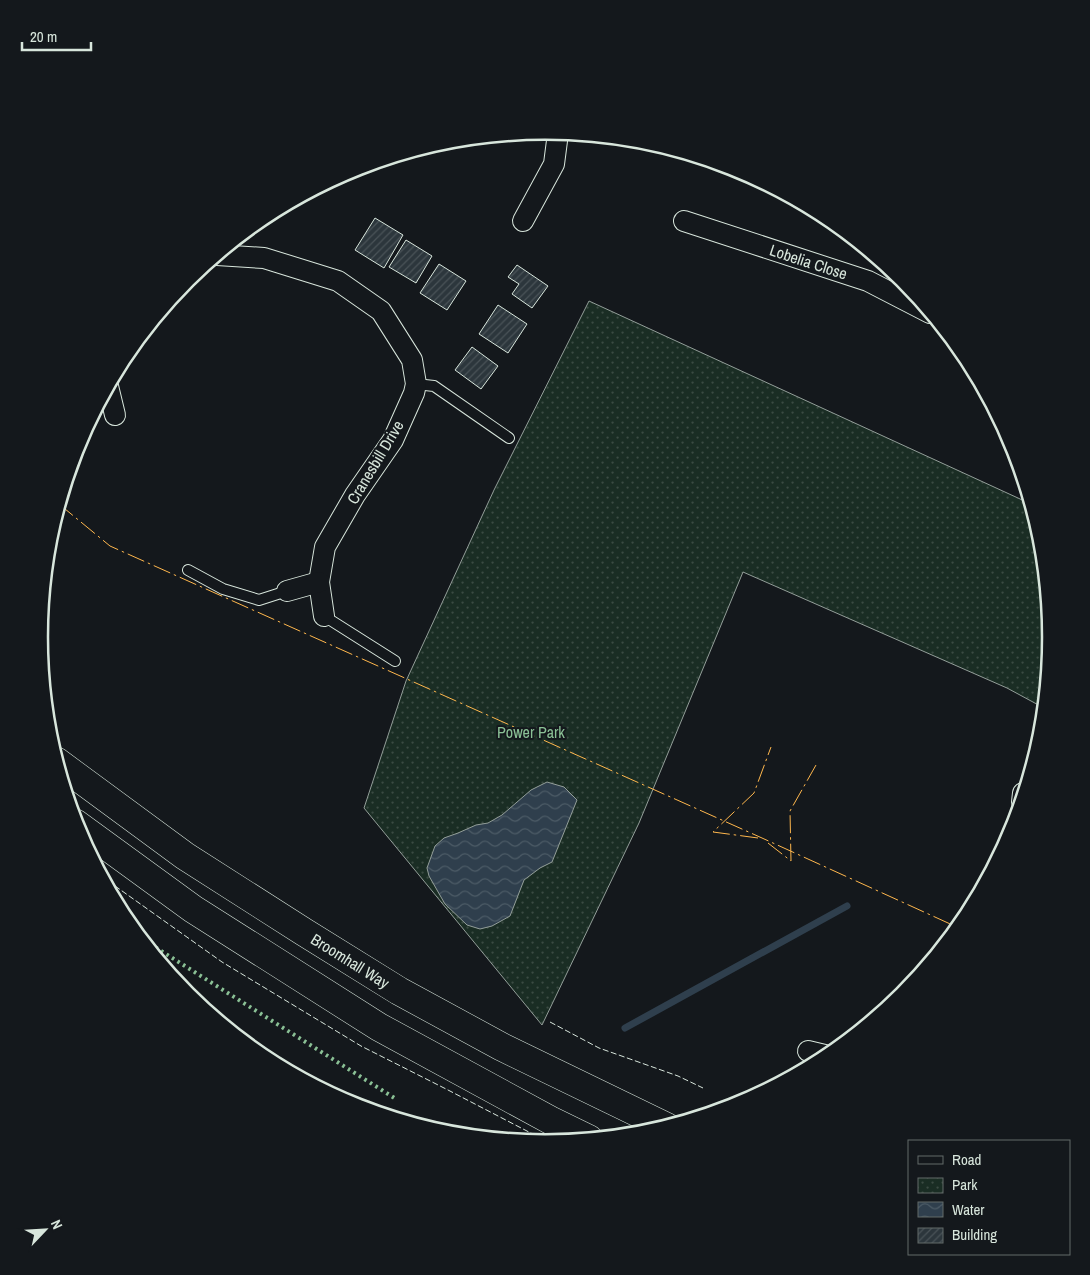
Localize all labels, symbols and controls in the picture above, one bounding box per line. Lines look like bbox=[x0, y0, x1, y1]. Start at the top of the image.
scale bar bbox=[22, 20, 91, 52]
text: 20 m bbox=[30, 26, 57, 47]
street label: Lobelia Close bbox=[767, 239, 850, 285]
street label: Cranesbill Drive bbox=[341, 416, 409, 508]
park label: Power Park bbox=[497, 721, 565, 743]
street label: Broomhall Way bbox=[307, 928, 394, 994]
legend bbox=[908, 1140, 1070, 1255]
text: Road bbox=[952, 1149, 981, 1170]
text: Park bbox=[952, 1174, 978, 1195]
text: Water bbox=[952, 1199, 984, 1220]
north arrow bbox=[20, 1205, 70, 1255]
text: N bbox=[47, 1217, 67, 1232]
text: Building bbox=[952, 1224, 997, 1245]

